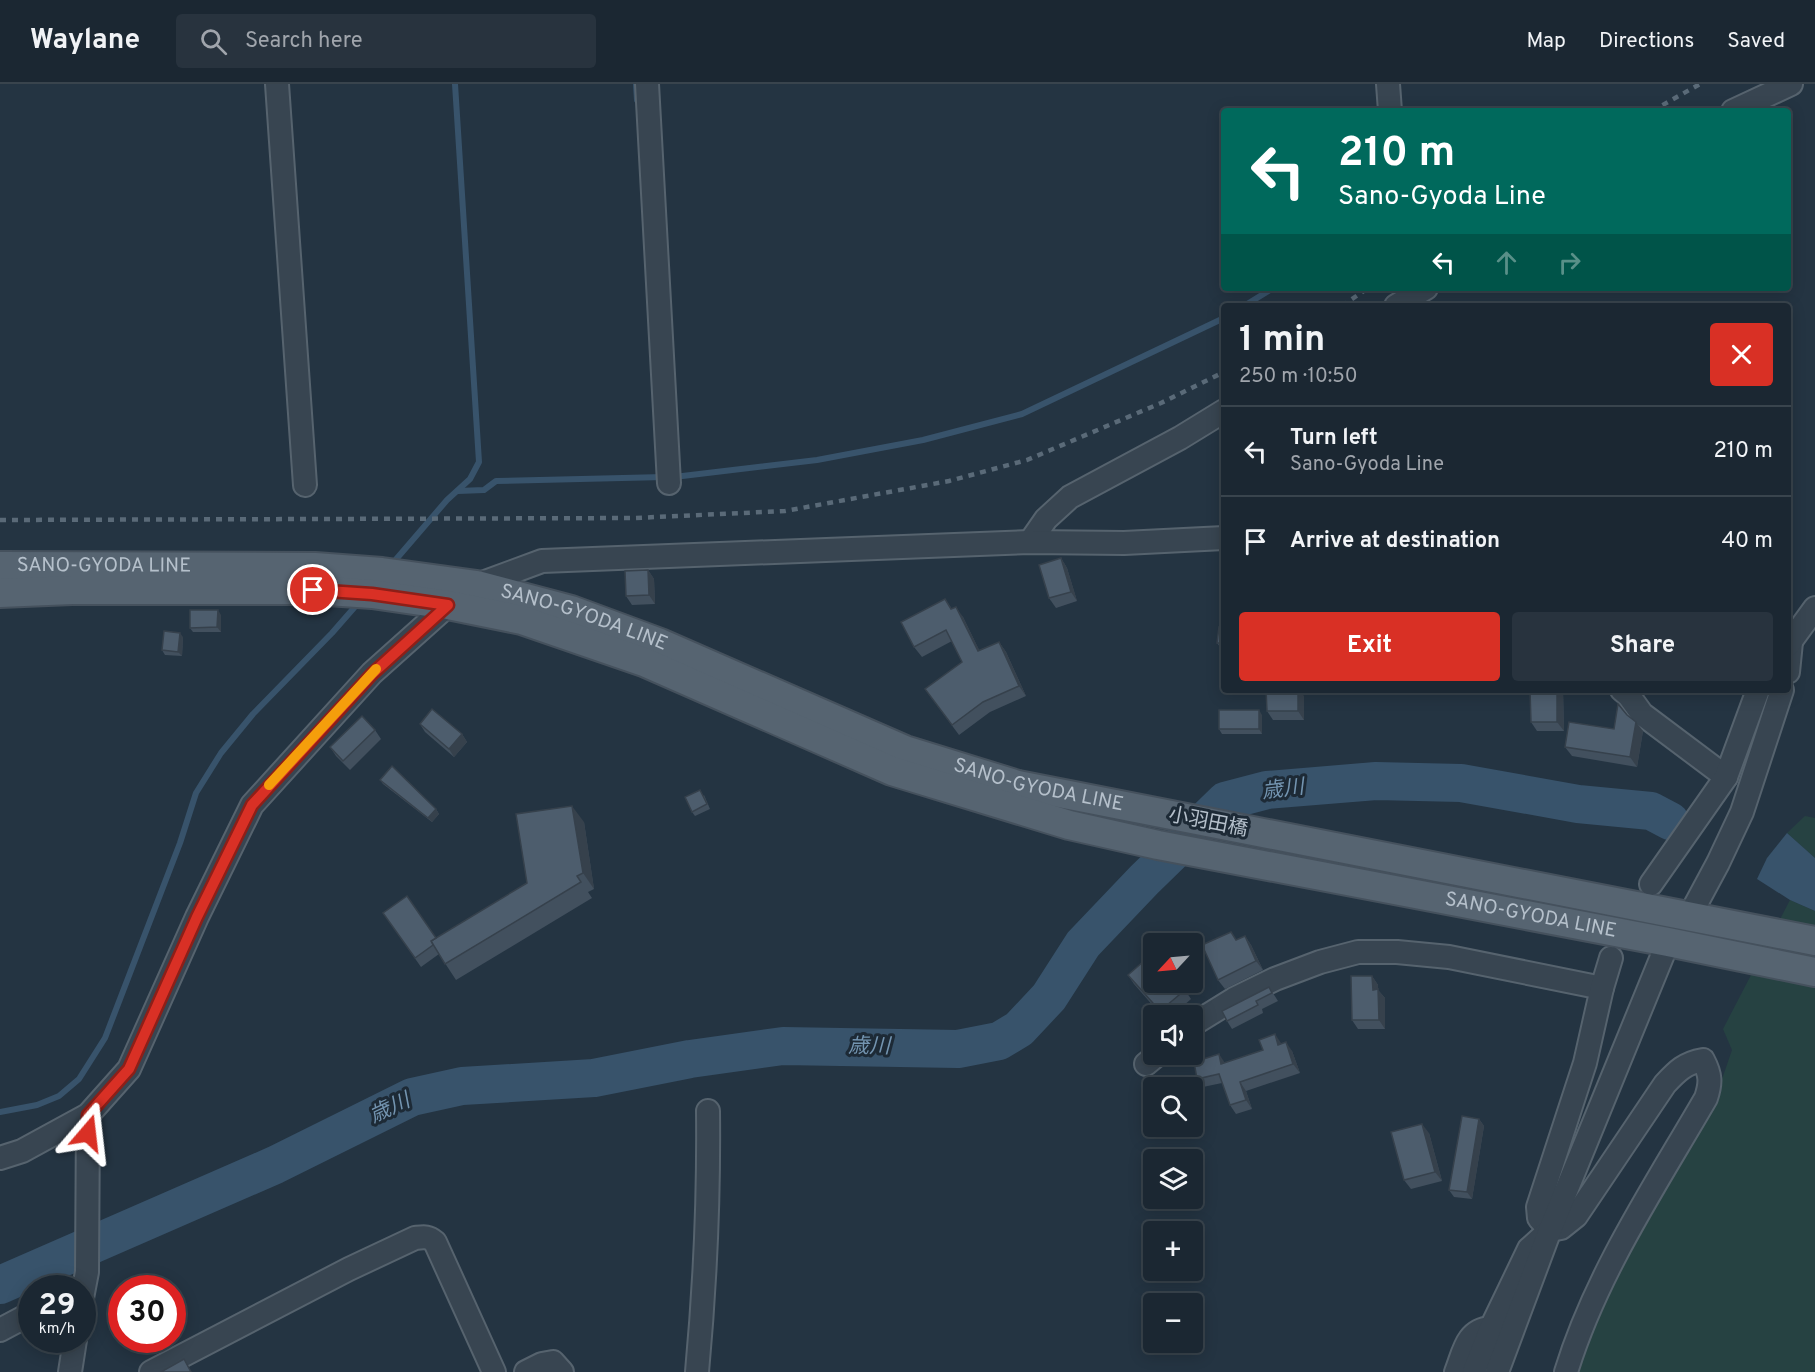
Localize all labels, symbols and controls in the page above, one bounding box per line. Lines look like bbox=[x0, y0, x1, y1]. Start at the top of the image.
search box bbox=[176, 14, 596, 68]
text: Waylane bbox=[30, 23, 140, 59]
icon: search bbox=[197, 25, 230, 58]
text: Search here bbox=[245, 28, 363, 55]
text: Map bbox=[1526, 28, 1566, 55]
text: Directions bbox=[1599, 28, 1694, 55]
text: Saved bbox=[1727, 28, 1785, 55]
text: 210 m bbox=[1338, 128, 1455, 181]
icon: left bbox=[1239, 132, 1317, 210]
text: Sano-Gyoda Line bbox=[1338, 180, 1546, 214]
icon: left bbox=[1427, 246, 1460, 279]
icon: ahead bbox=[1490, 246, 1523, 279]
icon: right bbox=[1553, 246, 1586, 279]
text: 1 min bbox=[1239, 318, 1325, 364]
button: close bbox=[1710, 323, 1773, 386]
text: 250 m · 10:50 bbox=[1239, 364, 1358, 390]
text: Turn left bbox=[1290, 425, 1378, 452]
icon: left bbox=[1239, 435, 1272, 468]
text: 210 m bbox=[1713, 438, 1773, 465]
text: Sano-Gyoda Line bbox=[1290, 452, 1444, 478]
icon: arrive bbox=[1239, 525, 1272, 558]
text: Arrive at destination bbox=[1290, 528, 1500, 555]
text: 40 m bbox=[1721, 528, 1773, 555]
street label: SANO-GYODA LINE bbox=[17, 553, 191, 580]
pin bbox=[287, 564, 338, 615]
icon: arrive bbox=[296, 573, 329, 606]
street label: SANO-GYODA LINE bbox=[498, 579, 672, 658]
button: Exit bbox=[1239, 612, 1500, 681]
button: Share bbox=[1512, 612, 1773, 681]
street label: SANO-GYODA LINE bbox=[950, 753, 1126, 818]
water label: 歳川 bbox=[1261, 774, 1307, 806]
street label: 小羽田橋 bbox=[1166, 803, 1250, 843]
street label: SANO-GYODA LINE bbox=[1443, 887, 1619, 945]
north arrow bbox=[1143, 933, 1203, 993]
map controls bbox=[1143, 933, 1203, 1353]
button: sound bbox=[1143, 1005, 1203, 1065]
water label: 歳川 bbox=[848, 1033, 892, 1061]
button: search bbox=[1143, 1077, 1203, 1137]
water label: 歳川 bbox=[365, 1087, 417, 1130]
position arrow bbox=[56, 1101, 120, 1165]
button: layers bbox=[1143, 1149, 1203, 1209]
button: + bbox=[1143, 1221, 1203, 1281]
speed limit sign: 30 bbox=[108, 1275, 186, 1353]
text: 29 bbox=[39, 1288, 75, 1325]
button: − bbox=[1143, 1293, 1203, 1353]
text: km/h bbox=[39, 1320, 75, 1339]

